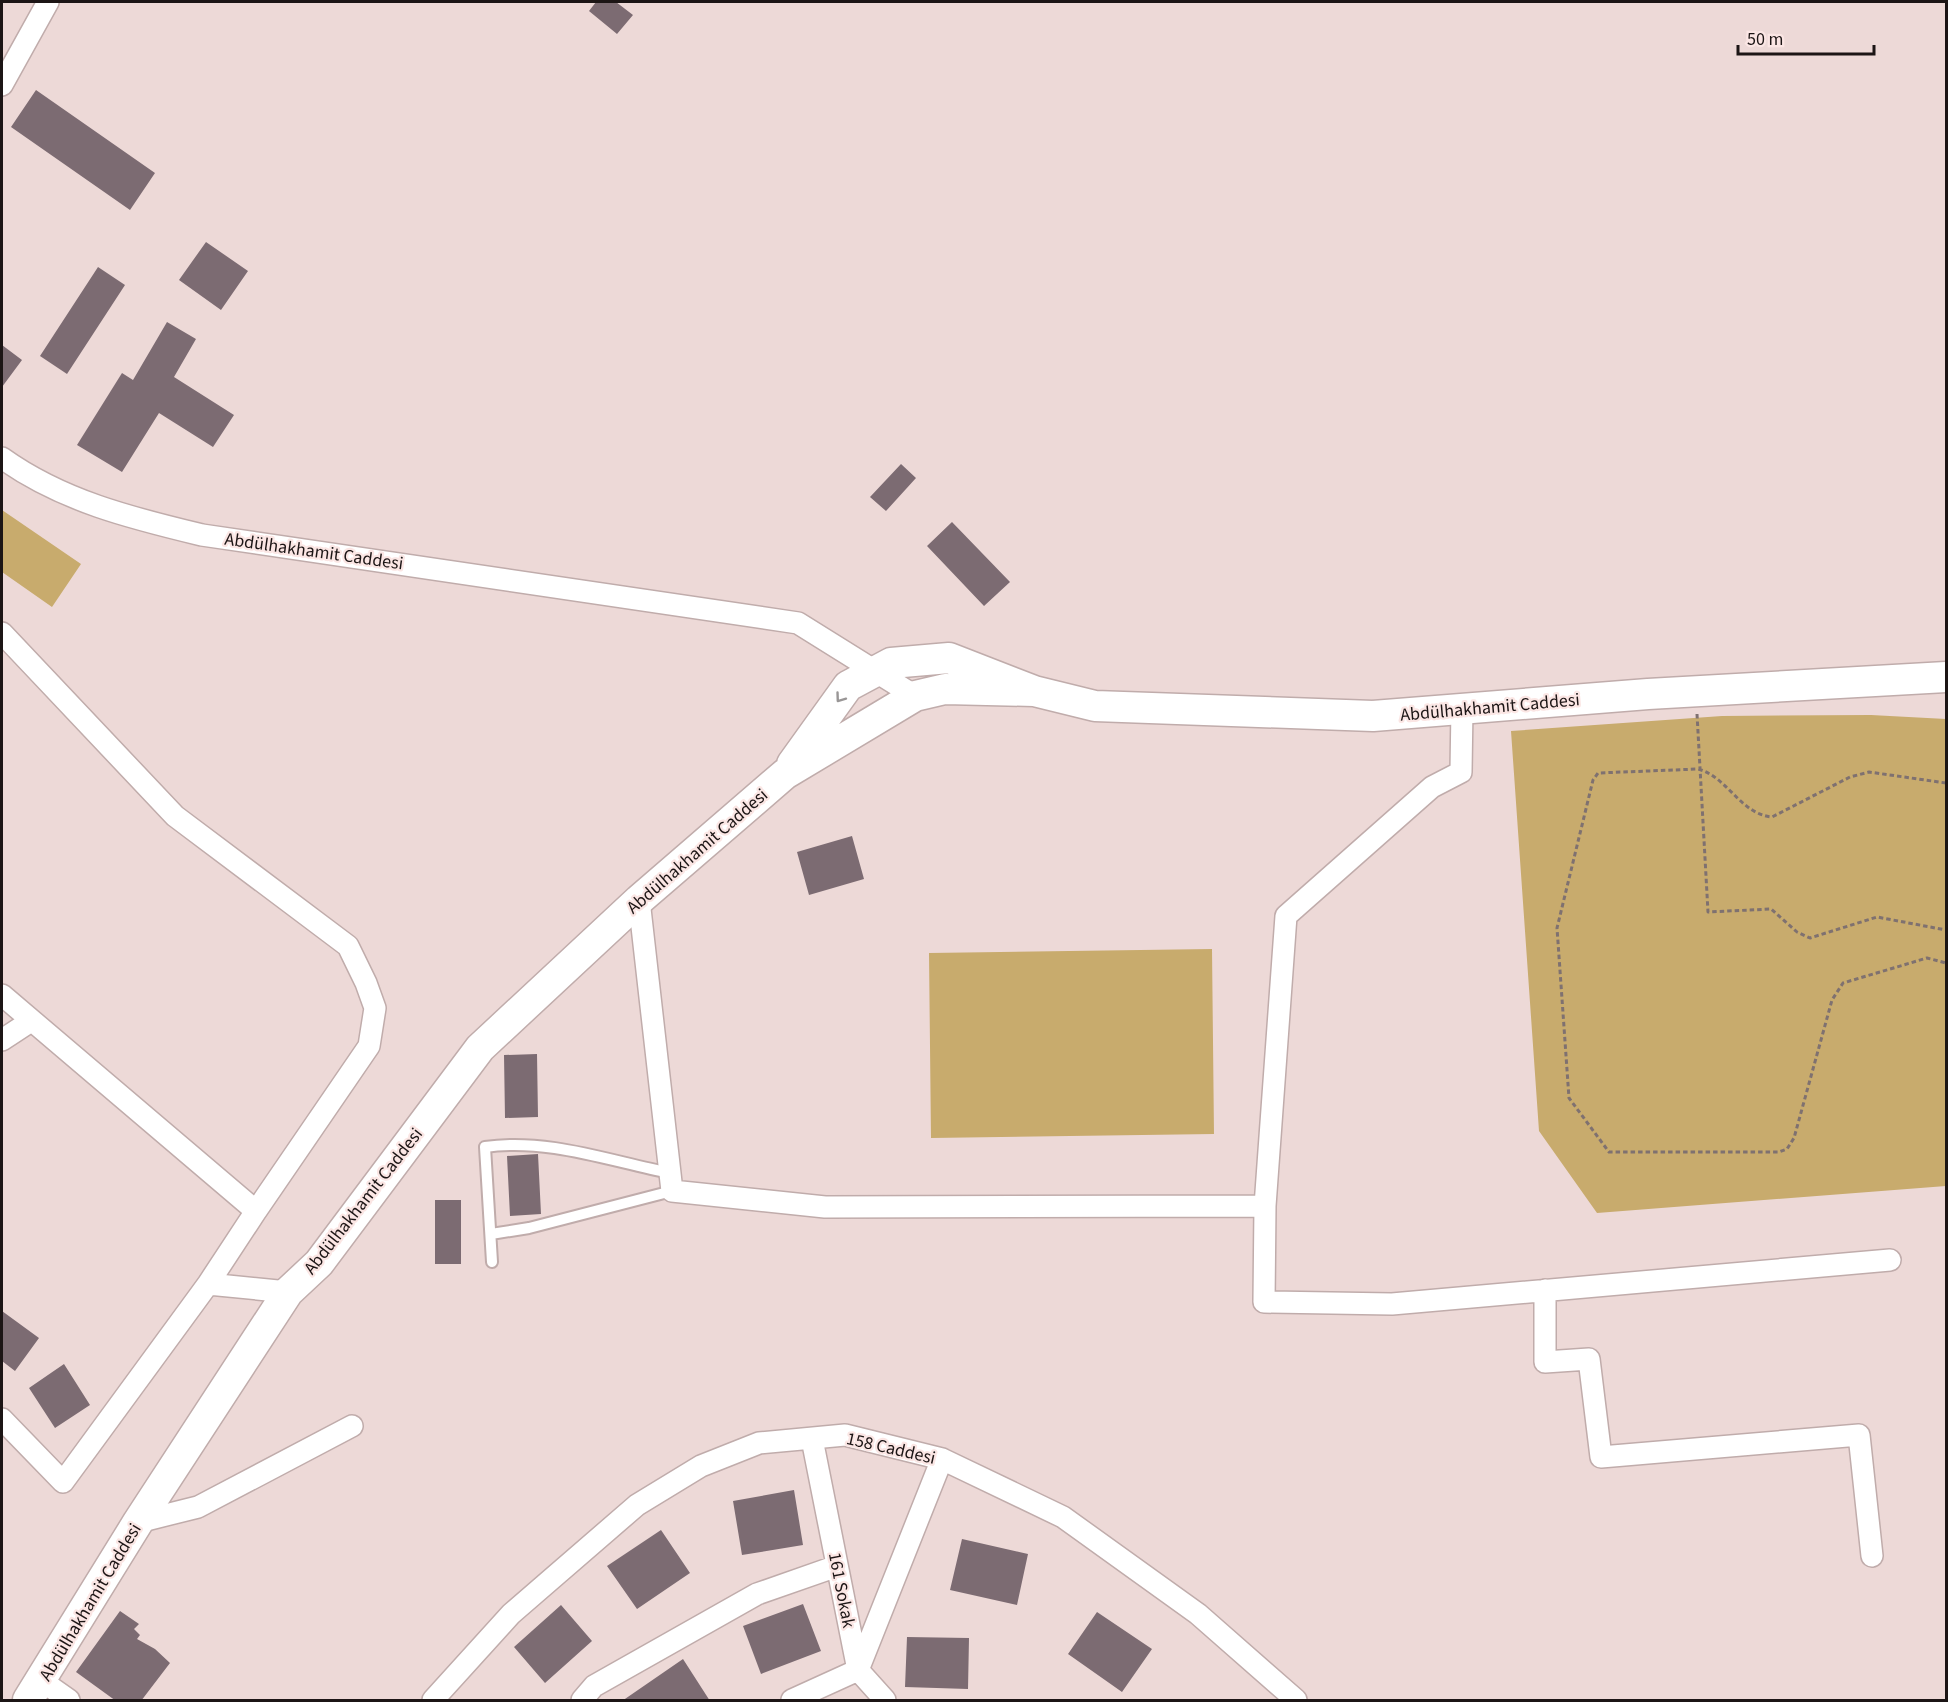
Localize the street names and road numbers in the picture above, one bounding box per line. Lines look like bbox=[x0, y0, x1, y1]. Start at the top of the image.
street label: Abdülhakhamit Caddesi bbox=[223, 527, 405, 576]
street label: Abdülhakhamit Caddesi bbox=[1399, 687, 1581, 728]
street label: Abdülhakhamit Caddesi bbox=[621, 783, 773, 920]
street label: Abdülhakhamit Caddesi bbox=[298, 1123, 429, 1280]
street label: 158 Caddesi bbox=[844, 1426, 938, 1471]
street label: Abdülhakhamit Caddesi bbox=[33, 1519, 147, 1686]
street label: 161 Sokak bbox=[822, 1550, 861, 1630]

